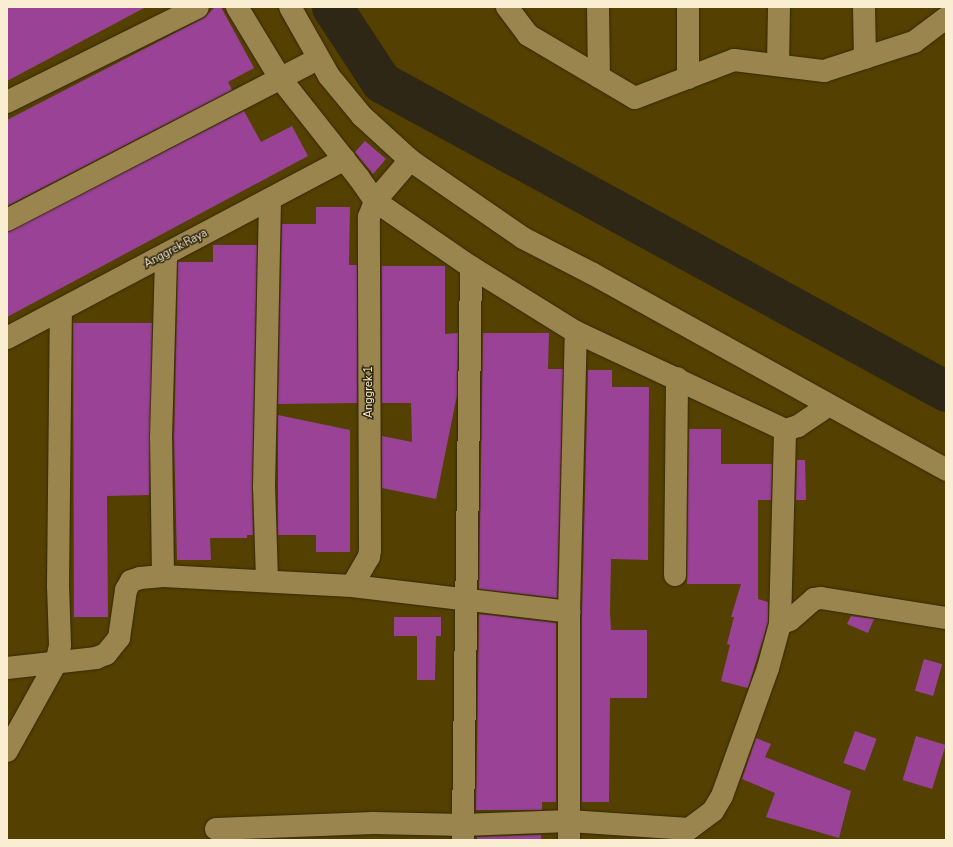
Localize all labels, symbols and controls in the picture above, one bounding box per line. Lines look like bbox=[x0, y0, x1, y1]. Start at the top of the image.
street label: Anggrek Raya bbox=[142, 227, 210, 271]
street label: Anggrek 1 bbox=[362, 366, 376, 418]

